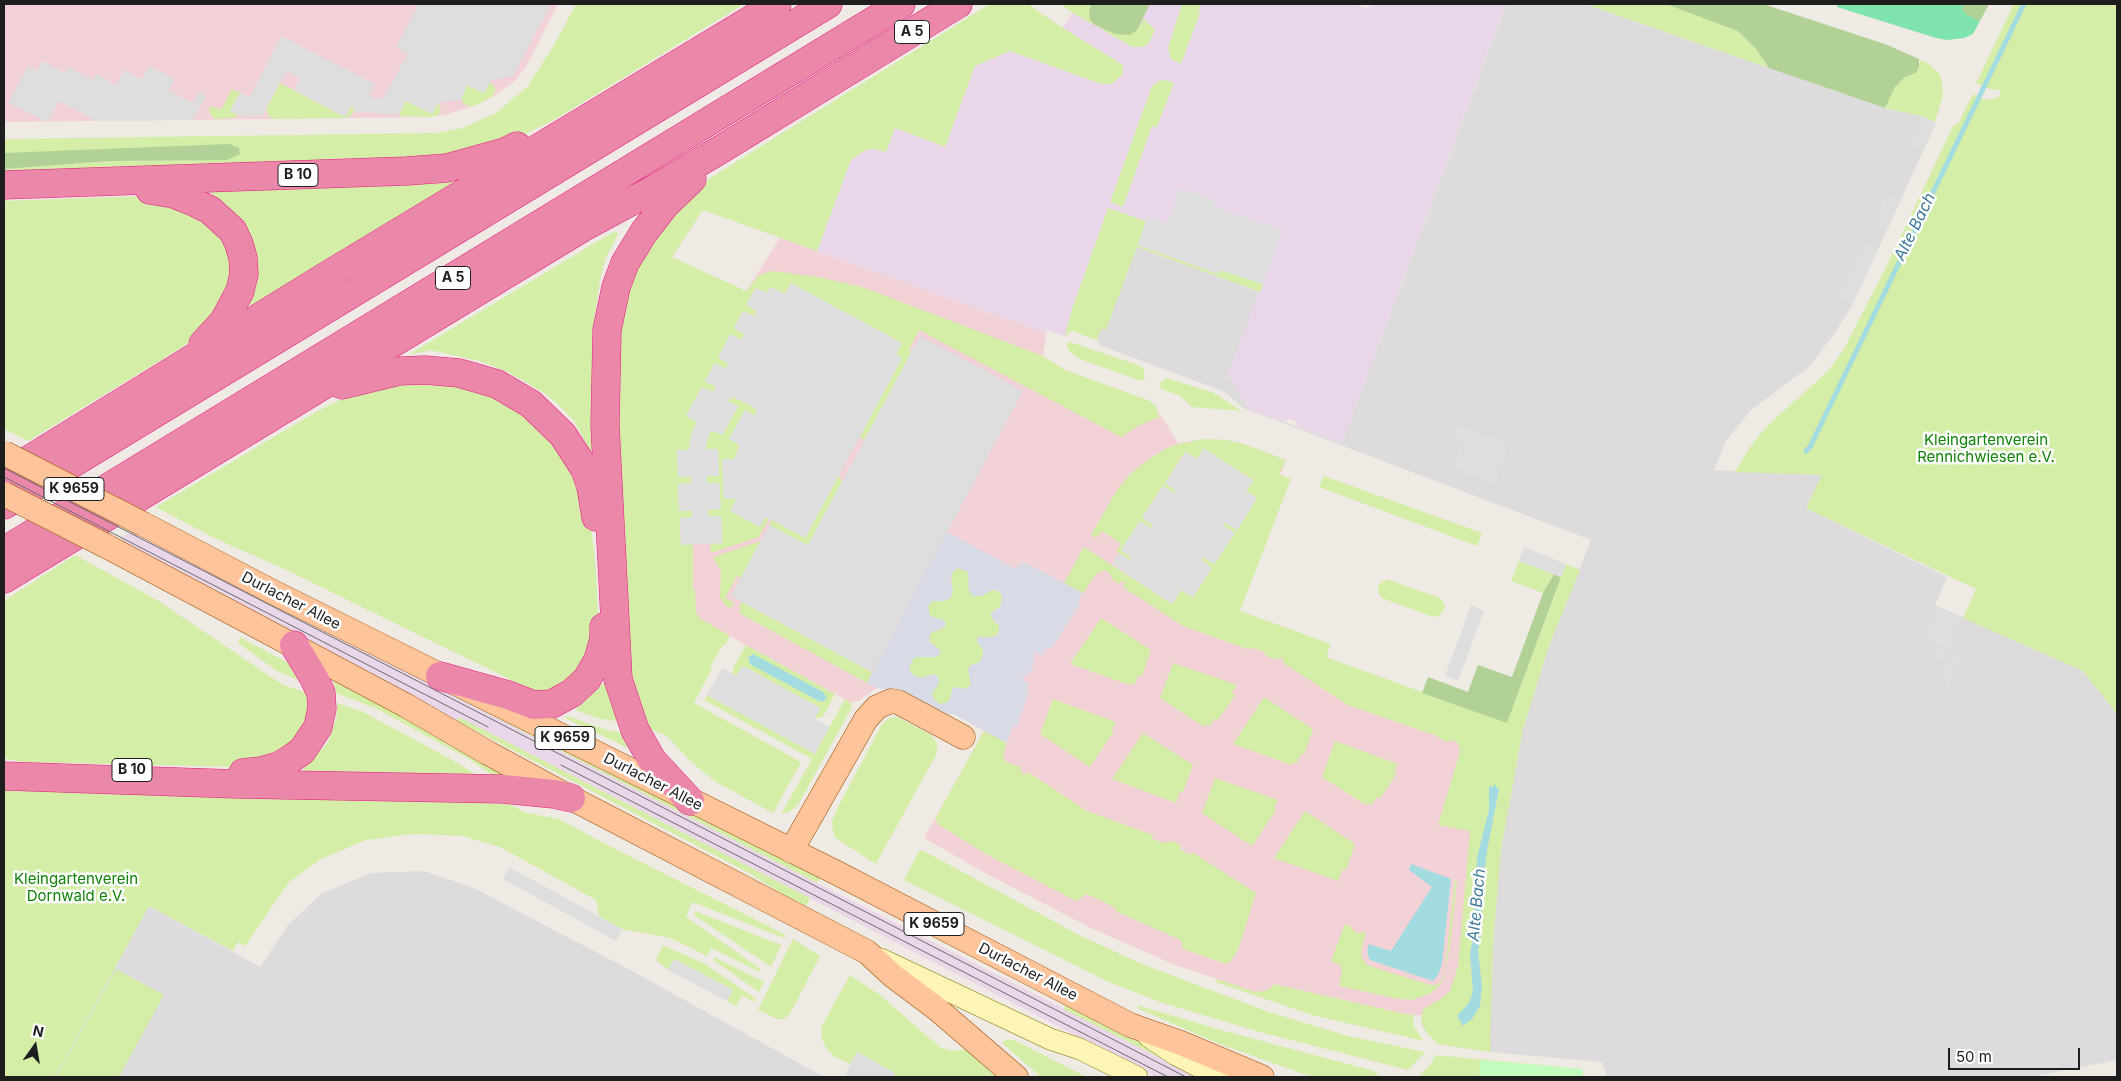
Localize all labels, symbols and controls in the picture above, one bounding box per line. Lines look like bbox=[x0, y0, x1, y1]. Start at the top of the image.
road number: A 5 bbox=[894, 21, 930, 44]
road number: B 10 bbox=[278, 164, 318, 186]
water label: Alte Bach bbox=[1890, 190, 1940, 264]
road number: A 5 bbox=[436, 266, 470, 290]
park label: Kleingartenverein Rennichwiesen e.V. bbox=[1917, 431, 2055, 466]
road number: K 9659 bbox=[44, 478, 104, 500]
street label: Durlacher Allee bbox=[238, 568, 344, 634]
road number: K 9659 bbox=[535, 726, 595, 750]
street label: Durlacher Allee bbox=[600, 749, 706, 815]
road number: B 10 bbox=[112, 758, 152, 782]
water label: Alte Bach bbox=[1464, 868, 1490, 942]
park label: Kleingartenverein Dornwald e.V. bbox=[14, 870, 138, 905]
road number: K 9659 bbox=[904, 912, 964, 936]
street label: Durlacher Allee bbox=[975, 939, 1081, 1005]
north arrow bbox=[10, 1021, 60, 1071]
text: N bbox=[31, 1021, 46, 1040]
scale bar bbox=[1951, 1038, 2084, 1070]
text: 50 m bbox=[1956, 1047, 1992, 1066]

